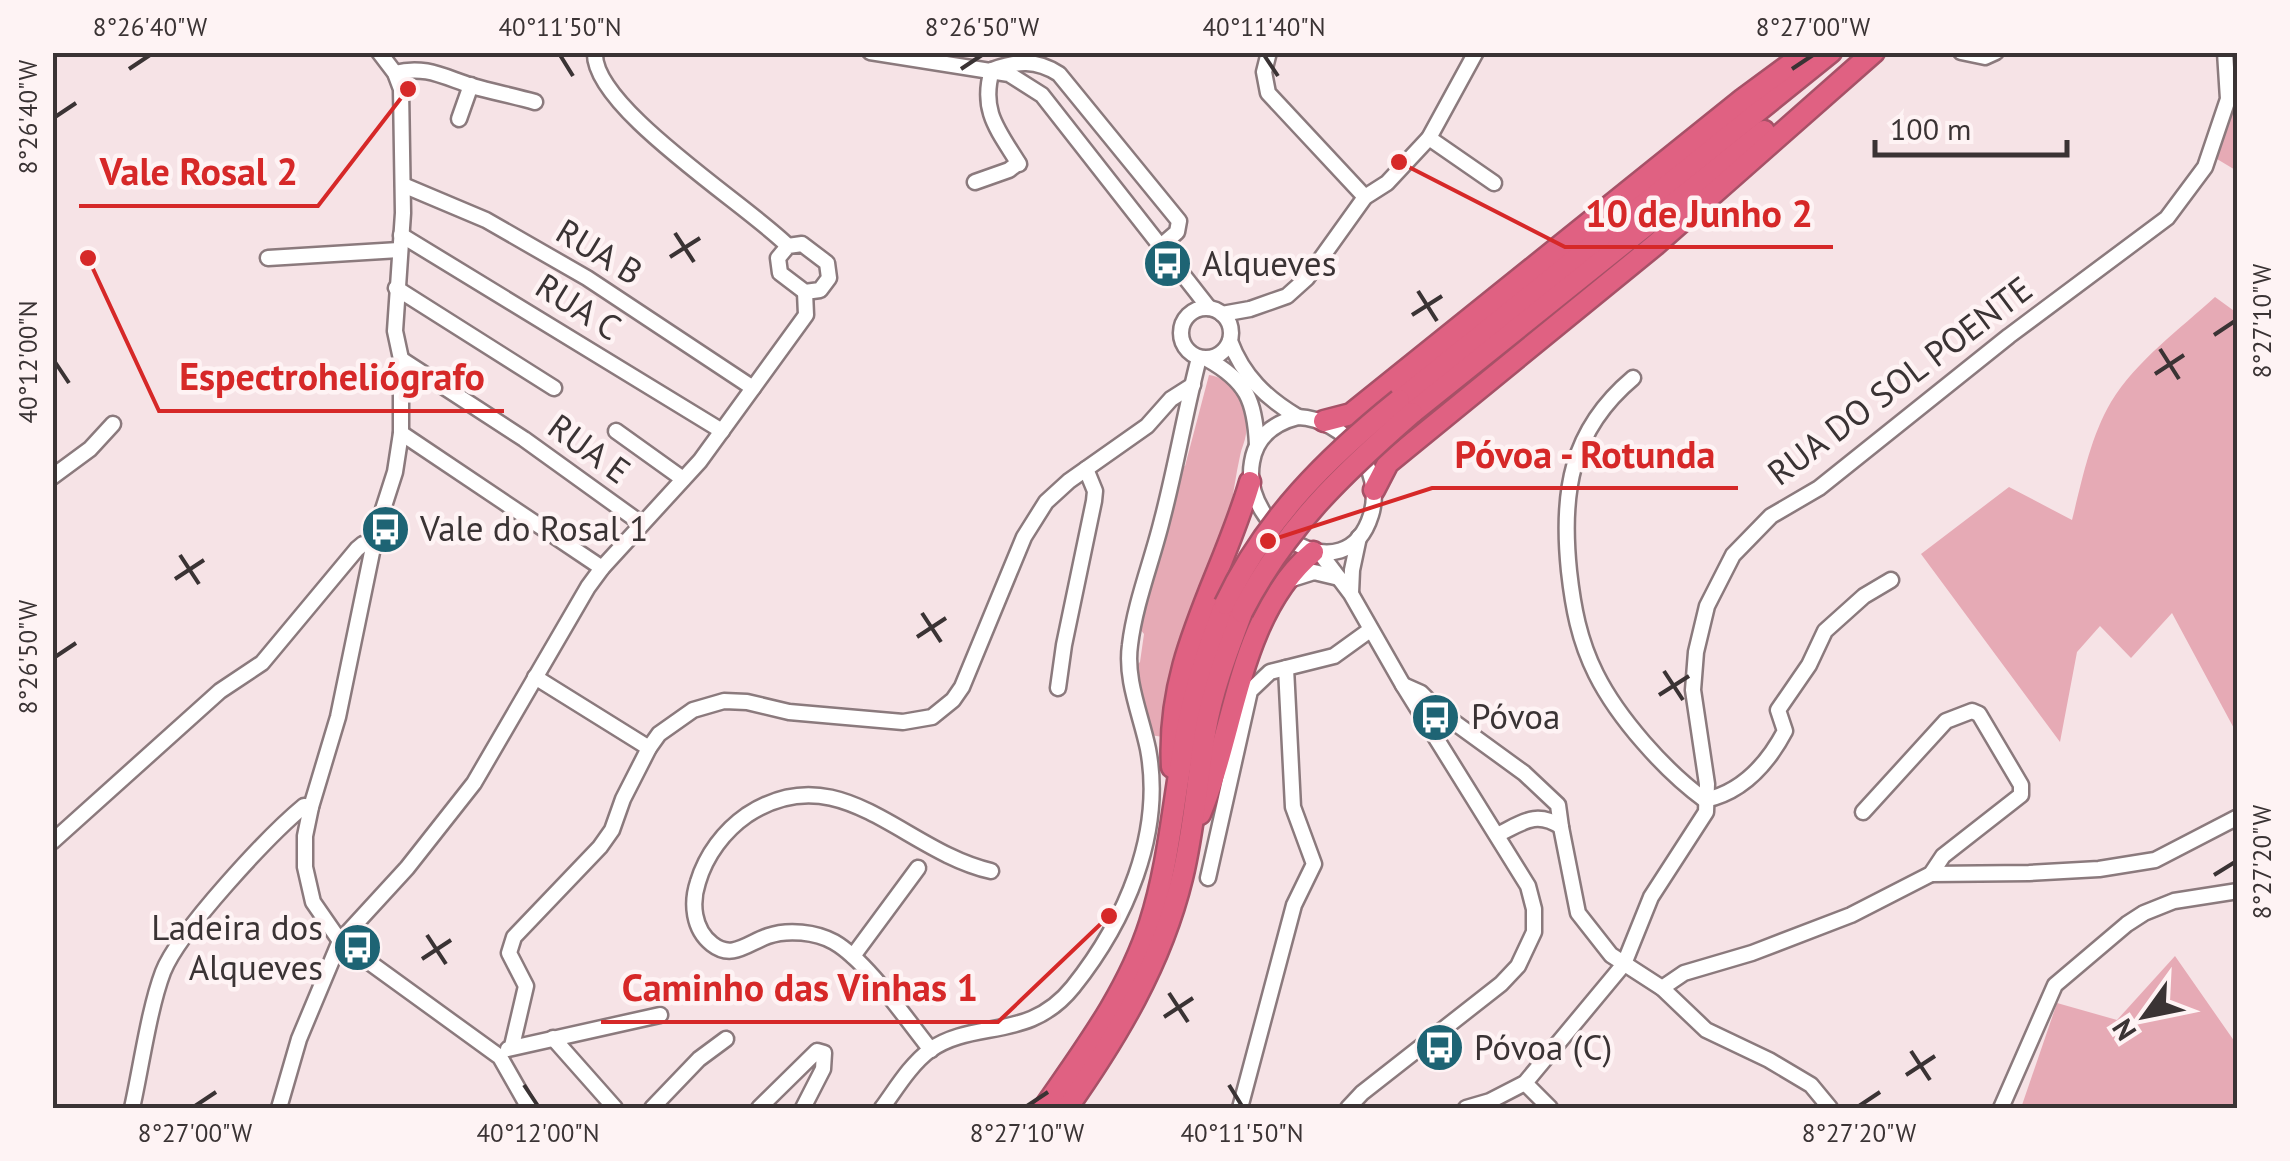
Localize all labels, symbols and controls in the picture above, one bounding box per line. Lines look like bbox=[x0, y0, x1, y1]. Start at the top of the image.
text: 8°26'40"W bbox=[93, 11, 207, 43]
text: 40°11'50"N bbox=[498, 11, 622, 43]
text: 8°26'50"W bbox=[925, 11, 1039, 43]
text: 40°11'40"N bbox=[1202, 11, 1326, 43]
text: 8°27'00"W bbox=[1756, 11, 1870, 43]
text: 8°26'40"W bbox=[12, 60, 44, 174]
scale bar bbox=[1875, 95, 2068, 157]
text: 100 m bbox=[1890, 109, 1971, 148]
callout: Vale Rosal 2 bbox=[79, 138, 318, 206]
text: Vale Rosal 2 bbox=[99, 146, 298, 195]
callout: 10 de Junho 2 bbox=[1565, 179, 1833, 247]
text: 10 de Junho 2 bbox=[1585, 188, 1813, 237]
street label: RUA B bbox=[548, 208, 651, 295]
bus stop icon: Alqueves bbox=[1141, 238, 1193, 290]
place label: Alqueves bbox=[1202, 240, 1336, 286]
street label: RUA C bbox=[527, 262, 630, 350]
text: 8°27'10"W bbox=[2246, 264, 2278, 378]
street label: RUA DO SOL POENTE bbox=[1758, 266, 2041, 495]
text: 40°12'00"N bbox=[12, 300, 44, 424]
callout: Espectroheliógrafo bbox=[159, 343, 504, 411]
text: Espectroheliógrafo bbox=[179, 351, 485, 400]
street label: RUA E bbox=[539, 403, 640, 493]
callout: Póvoa - Rotunda bbox=[1432, 420, 1738, 488]
text: Póvoa - Rotunda bbox=[1455, 429, 1715, 478]
bus stop icon: Vale do Rosal 1 bbox=[359, 503, 411, 555]
place label: Vale do Rosal 1 bbox=[419, 505, 648, 551]
text: 8°26'50"W bbox=[12, 600, 44, 714]
bus stop icon: Póvoa bbox=[1410, 691, 1462, 743]
place label: Póvoa bbox=[1471, 693, 1560, 739]
text: 8°27'20"W bbox=[2246, 805, 2278, 919]
place label: Ladeira dos Alqueves bbox=[151, 904, 323, 990]
bus stop icon: Ladeira dos Alqueves bbox=[332, 922, 384, 974]
callout: Caminho das Vinhas 1 bbox=[601, 954, 998, 1022]
text: Caminho das Vinhas 1 bbox=[622, 962, 978, 1011]
north arrow bbox=[2095, 966, 2195, 1066]
text: N bbox=[2103, 1012, 2144, 1048]
bus stop icon: Póvoa (C) bbox=[1413, 1022, 1465, 1074]
place label: Póvoa (C) bbox=[1474, 1024, 1612, 1070]
text: 8°27'00"W bbox=[138, 1117, 252, 1149]
text: 40°12'00"N bbox=[476, 1117, 600, 1149]
text: 8°27'10"W bbox=[970, 1117, 1084, 1149]
text: 40°11'50"N bbox=[1180, 1117, 1304, 1149]
text: 8°27'20"W bbox=[1802, 1117, 1916, 1149]

